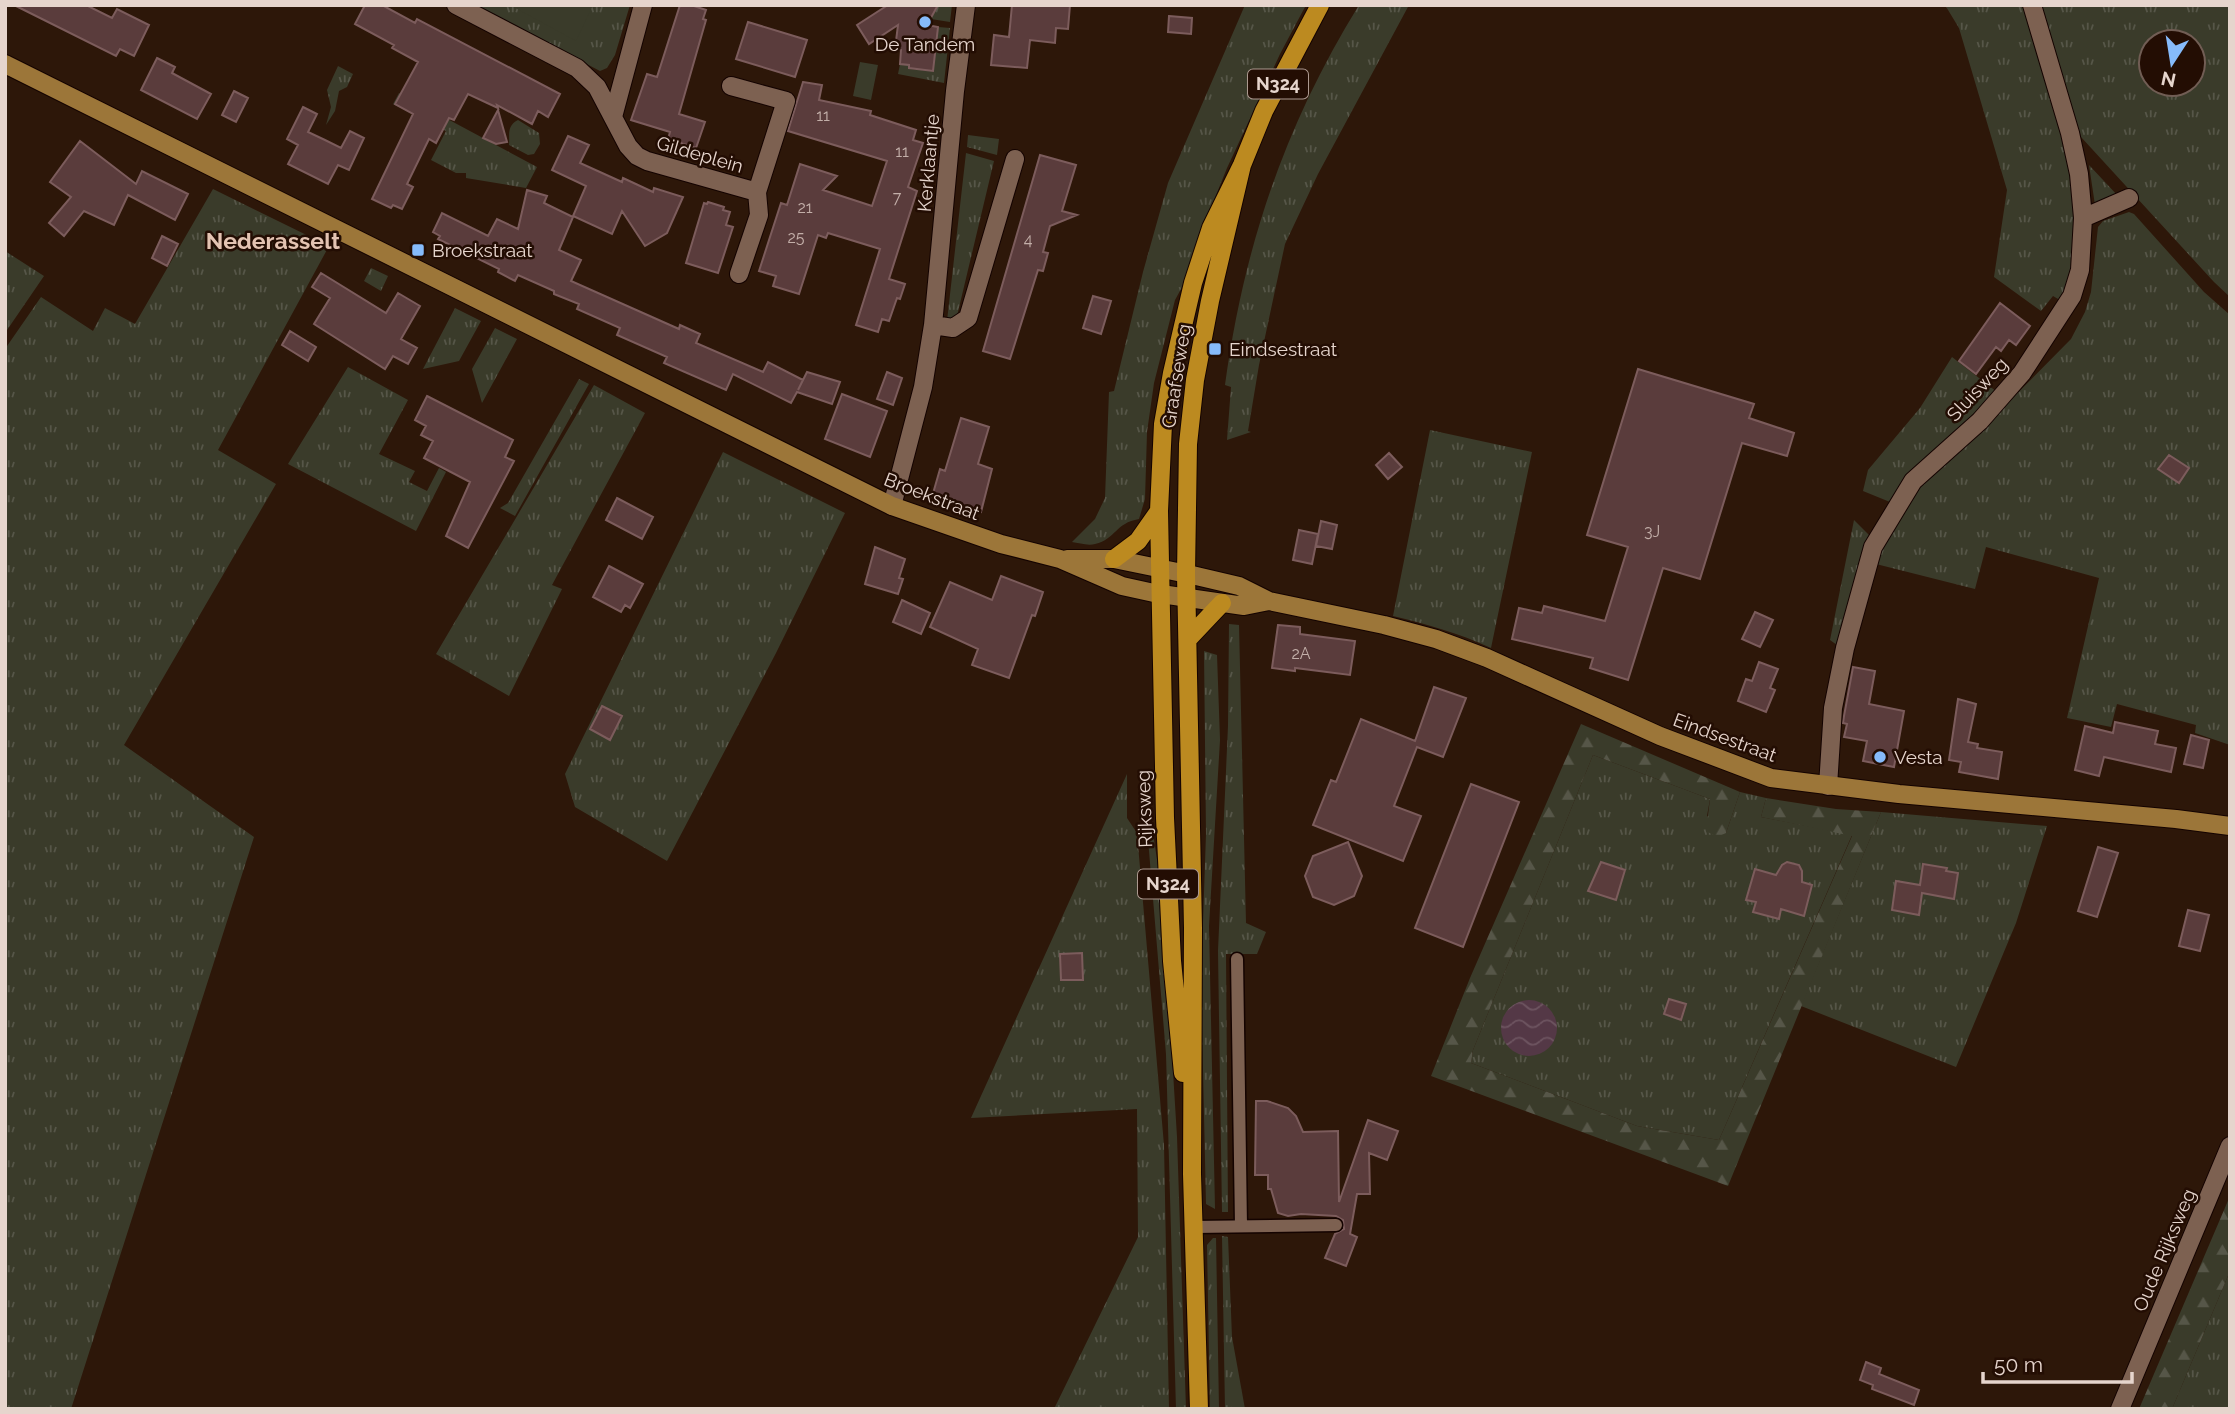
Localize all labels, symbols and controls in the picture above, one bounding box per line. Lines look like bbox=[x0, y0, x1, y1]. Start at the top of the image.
marker: De Tandem bbox=[917, 14, 933, 30]
north arrow bbox=[2137, 28, 2207, 98]
place label: De Tandem bbox=[875, 33, 975, 55]
text: N bbox=[2159, 67, 2178, 92]
road number: N324 bbox=[1248, 70, 1308, 98]
house number: 11 bbox=[816, 106, 830, 125]
street label: Kerklaantje bbox=[913, 113, 943, 213]
street label: Gildeplein bbox=[654, 131, 746, 177]
house number: 11 bbox=[895, 142, 909, 161]
house number: 7 bbox=[893, 188, 902, 207]
house number: 21 bbox=[797, 198, 813, 217]
district label: Nederasselt bbox=[206, 227, 340, 254]
house number: 25 bbox=[787, 228, 805, 247]
house number: 4 bbox=[1024, 230, 1033, 249]
place label: Broekstraat bbox=[432, 239, 533, 261]
marker: Broekstraat bbox=[410, 242, 426, 258]
street label: Graafseweg bbox=[1157, 322, 1195, 430]
place label: Eindsestraat bbox=[1229, 338, 1338, 360]
marker: Eindsestraat bbox=[1207, 341, 1223, 357]
street label: Sluisweg bbox=[1942, 353, 2012, 425]
street label: Broekstraat bbox=[881, 468, 984, 525]
house number: 3J bbox=[1644, 522, 1660, 541]
house number: 2A bbox=[1291, 644, 1311, 663]
street label: Eindsestraat bbox=[1670, 708, 1780, 766]
place label: Vesta bbox=[1894, 746, 1943, 768]
marker: Vesta bbox=[1872, 749, 1888, 765]
street label: Rijksweg bbox=[1132, 770, 1156, 848]
road number: N324 bbox=[1138, 870, 1198, 898]
street label: Oude Rijksweg bbox=[2128, 1185, 2200, 1315]
scale bar bbox=[1983, 1340, 2132, 1384]
text: 50 m bbox=[1994, 1352, 2043, 1377]

